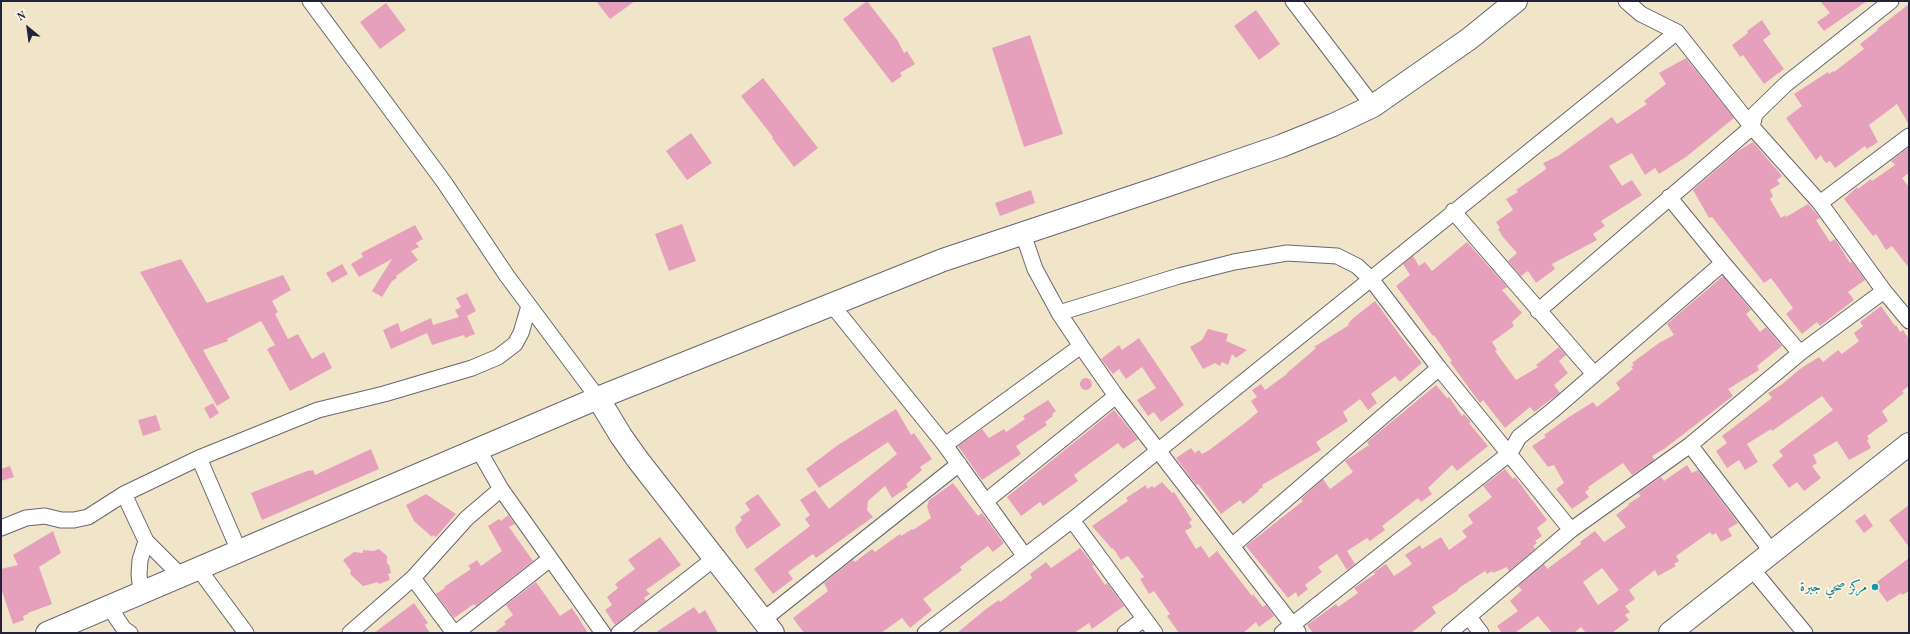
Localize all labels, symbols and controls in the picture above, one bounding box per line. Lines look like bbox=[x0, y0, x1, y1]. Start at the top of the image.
north arrow bbox=[8, 8, 48, 48]
text: N bbox=[16, 10, 28, 24]
place label: مركز صحي جبرة bbox=[1800, 579, 1867, 595]
marker: مركز صحي جبرة bbox=[1870, 582, 1880, 592]

